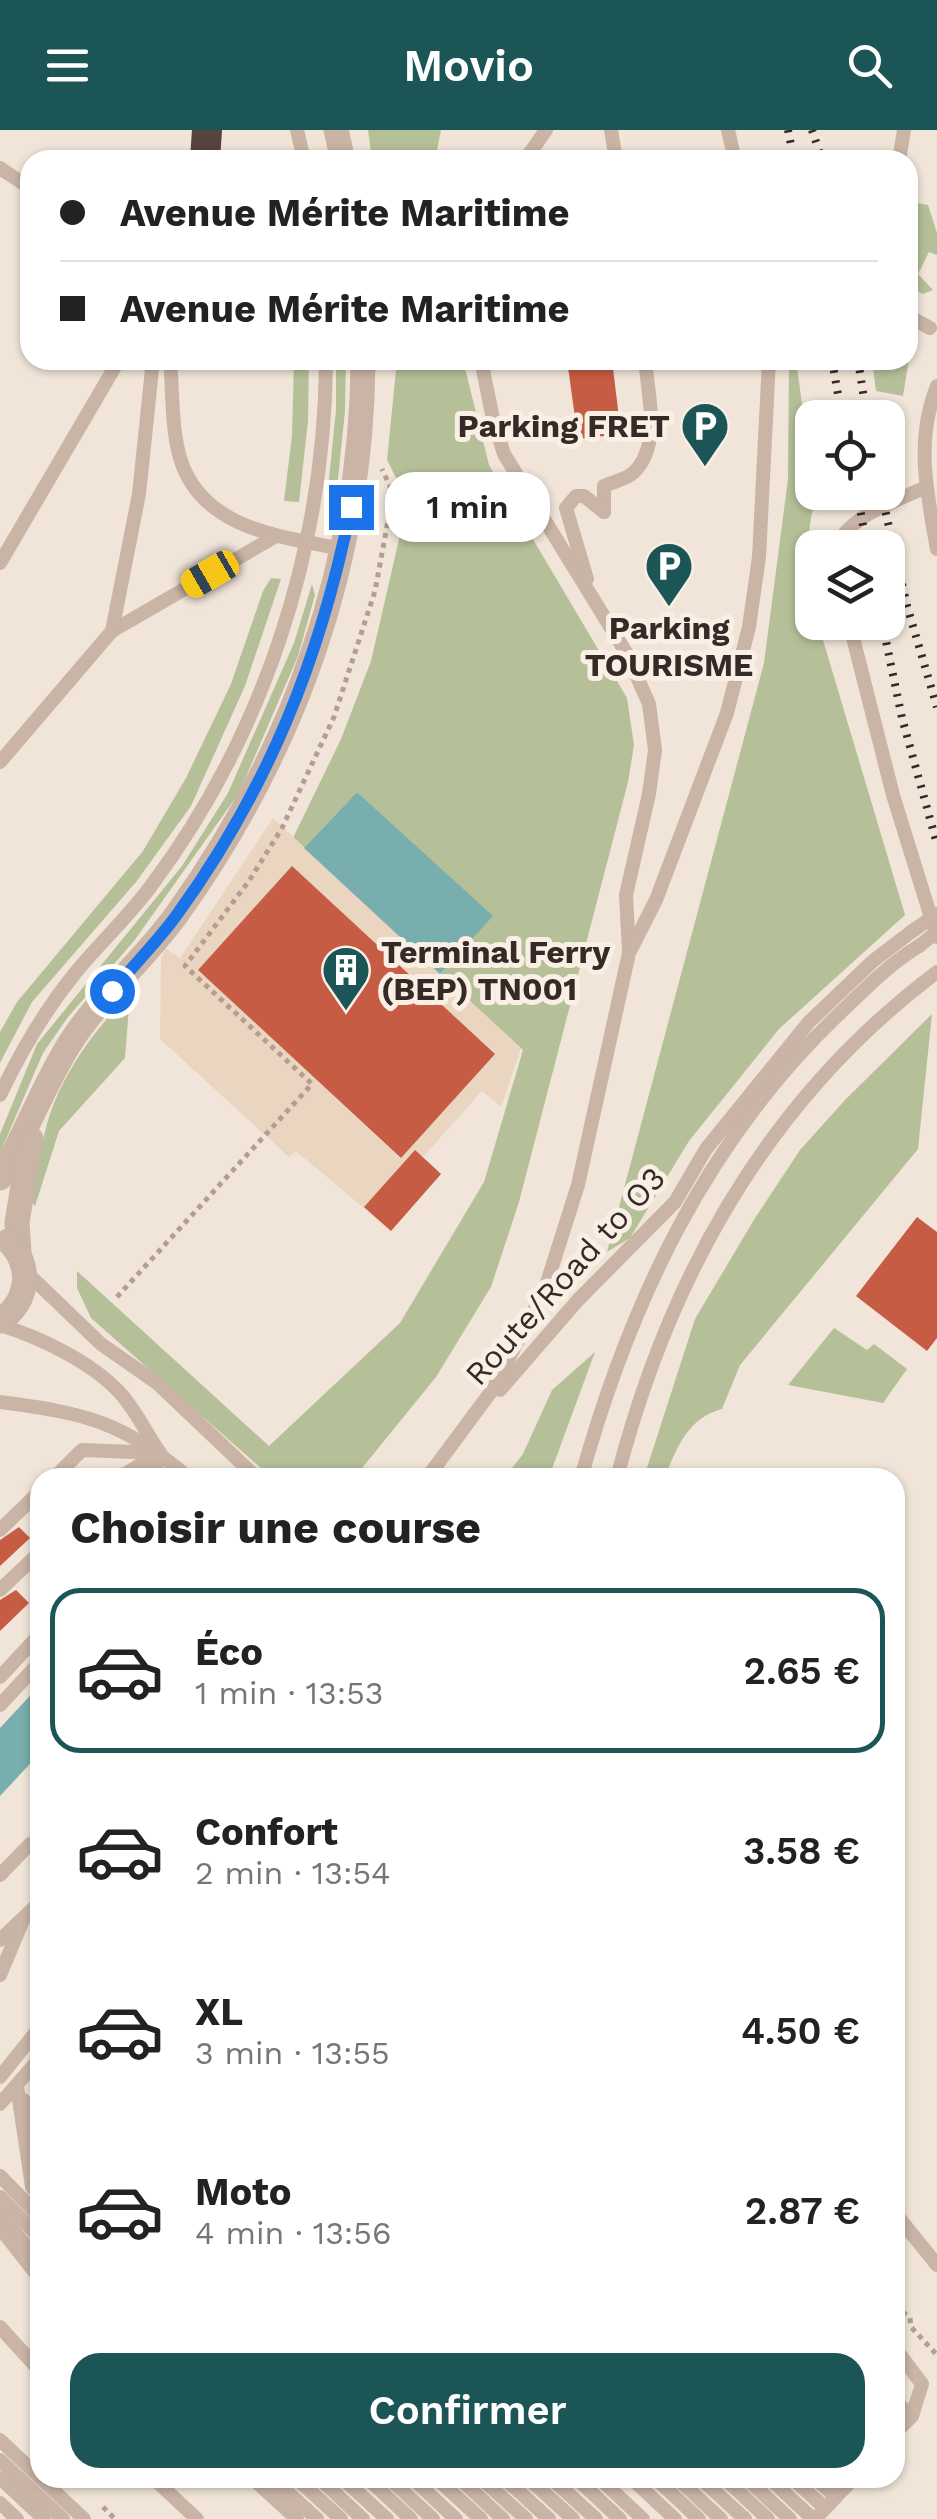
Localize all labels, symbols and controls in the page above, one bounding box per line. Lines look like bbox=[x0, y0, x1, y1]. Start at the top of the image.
icon: menu bbox=[40, 38, 95, 93]
icon: search bbox=[842, 38, 897, 93]
text: Movio bbox=[403, 39, 534, 92]
text: Avenue Mérite Maritime bbox=[120, 191, 569, 235]
text: Avenue Mérite Maritime bbox=[120, 287, 569, 331]
parking icon: Parking FRET bbox=[679, 400, 731, 468]
map controls bbox=[795, 400, 905, 640]
button: locate bbox=[795, 400, 905, 510]
place label: Parking FRET bbox=[457, 407, 670, 445]
callout: 1 min bbox=[386, 472, 551, 542]
route end bbox=[329, 485, 374, 530]
text: 1 min bbox=[426, 488, 509, 526]
button: layers bbox=[795, 530, 905, 640]
parking icon: Parking TOURISME bbox=[643, 540, 695, 608]
car bbox=[177, 546, 243, 602]
place label: Parking TOURISME bbox=[585, 609, 753, 684]
place label: Terminal Ferry (BEP) TN001 bbox=[381, 933, 611, 1008]
building icon: Terminal Ferry (BEP) TN001 bbox=[320, 944, 372, 1012]
route start bbox=[90, 969, 135, 1014]
street label: Route/Road to O3 bbox=[457, 1159, 673, 1393]
text: Choisir une course bbox=[70, 1501, 481, 1554]
icon: car bbox=[75, 1626, 165, 1716]
text: Éco bbox=[195, 1630, 263, 1674]
text: 2.65 € bbox=[744, 1649, 860, 1693]
text: 1 min · 13:53 bbox=[195, 1674, 384, 1712]
icon: car bbox=[75, 1806, 165, 1896]
text: Confort bbox=[195, 1810, 338, 1854]
text: 3.58 € bbox=[743, 1829, 860, 1873]
text: 2 min · 13:54 bbox=[195, 1854, 391, 1892]
icon: car bbox=[75, 1986, 165, 2076]
text: XL bbox=[195, 1990, 243, 2034]
text: 4.50 € bbox=[741, 2009, 860, 2053]
text: 3 min · 13:55 bbox=[195, 2034, 390, 2072]
icon: car bbox=[75, 2166, 165, 2256]
text: Moto bbox=[195, 2170, 291, 2214]
text: 2.87 € bbox=[745, 2189, 860, 2233]
text: 4 min · 13:56 bbox=[195, 2214, 391, 2252]
button: Confirmer bbox=[70, 2353, 865, 2468]

